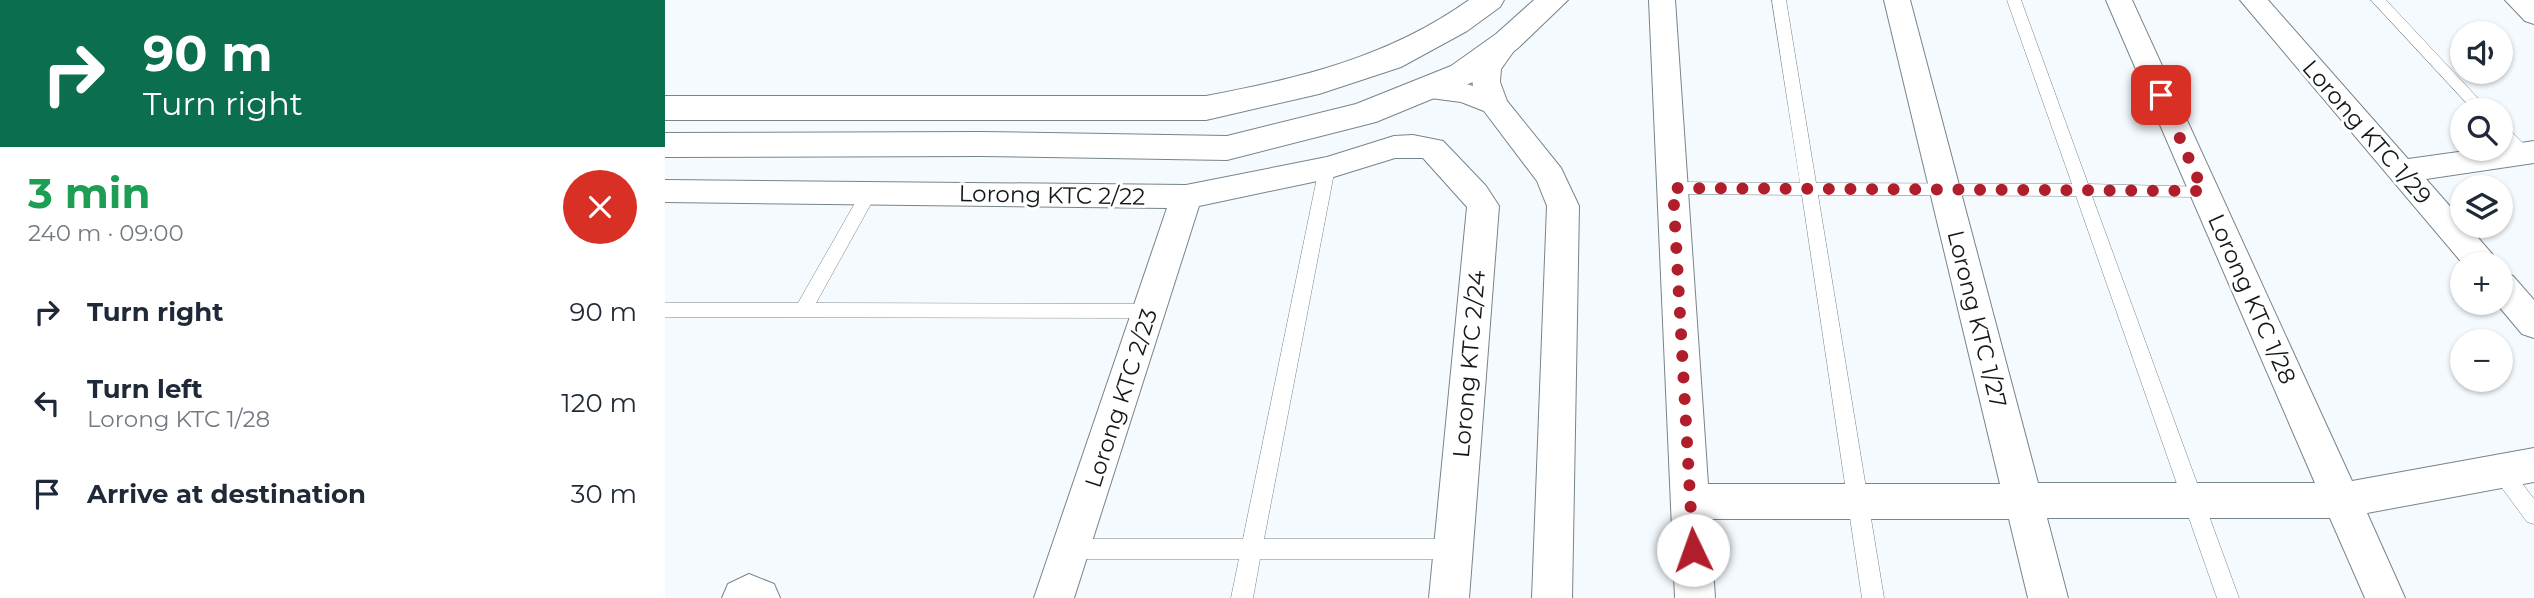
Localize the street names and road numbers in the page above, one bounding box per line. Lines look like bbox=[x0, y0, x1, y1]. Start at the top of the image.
street label: Lorong KTC 1/29 bbox=[2297, 54, 2437, 210]
street label: Lorong KTC 2/22 bbox=[959, 179, 1145, 211]
street label: Lorong KTC 1/28 bbox=[2202, 210, 2302, 388]
street label: Lorong KTC 1/27 bbox=[1941, 227, 2013, 411]
street label: Lorong KTC 2/24 bbox=[1447, 269, 1491, 459]
street label: Lorong KTC 2/23 bbox=[1079, 305, 1163, 491]

